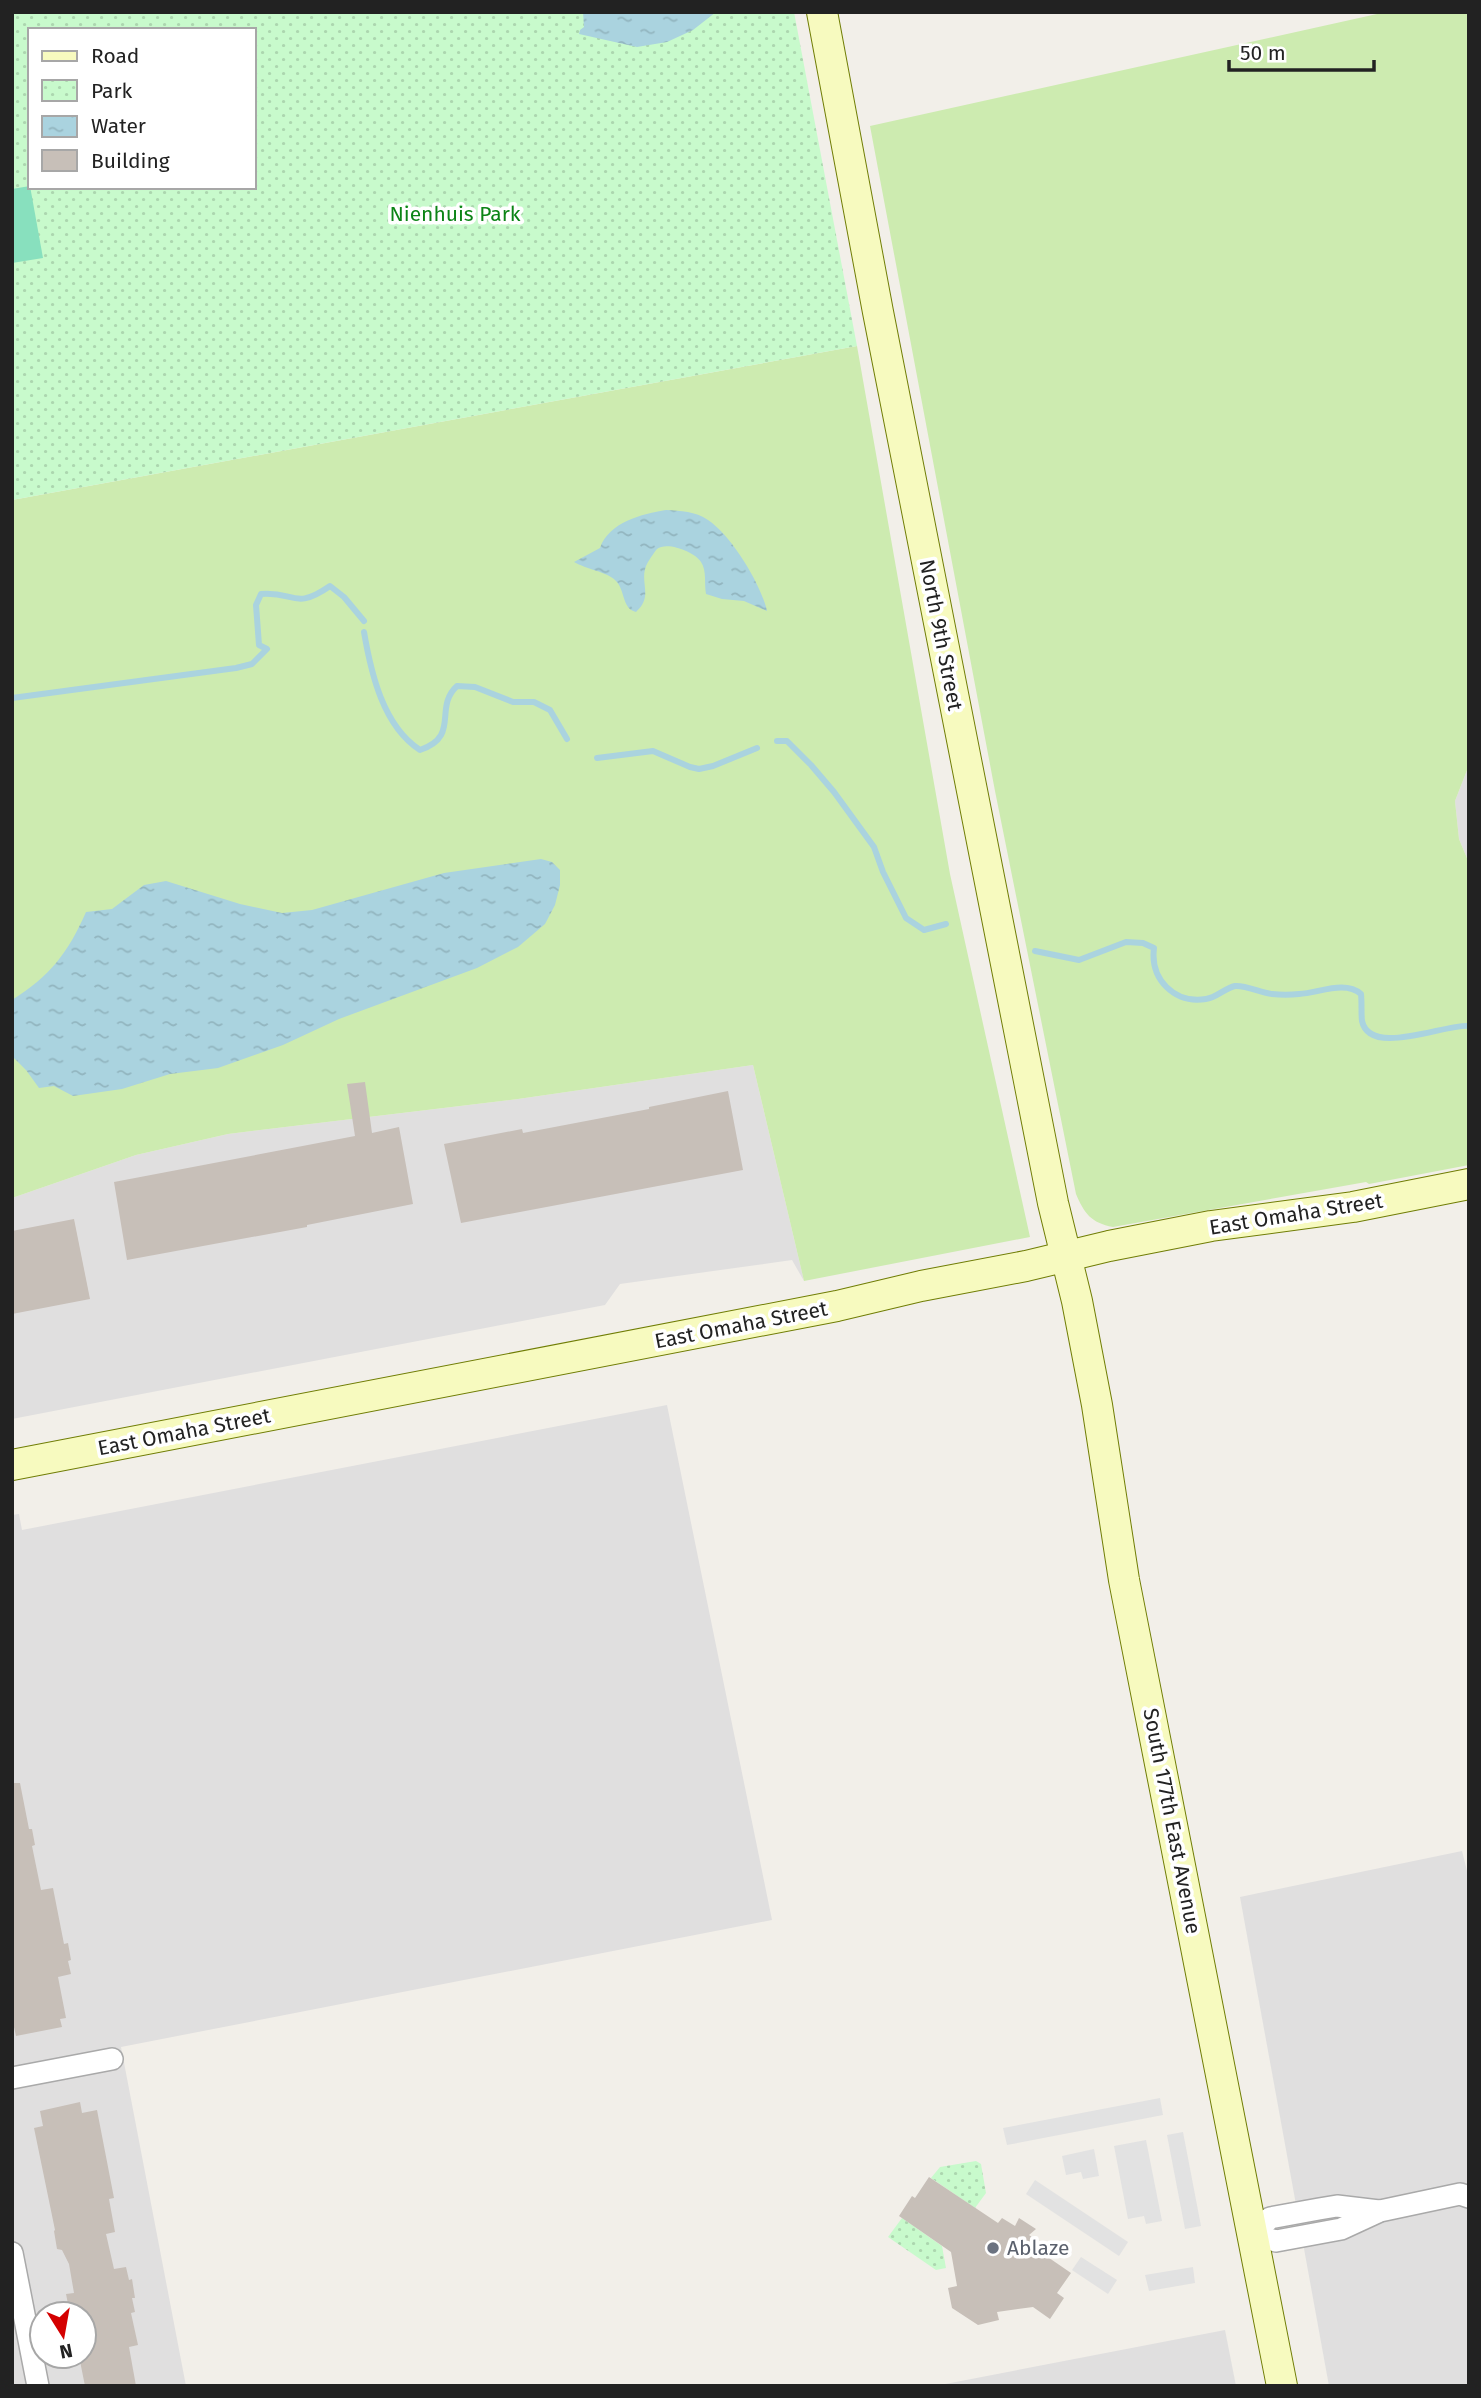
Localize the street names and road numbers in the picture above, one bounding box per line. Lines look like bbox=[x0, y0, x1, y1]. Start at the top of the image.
street label: North 9th Street bbox=[914, 557, 968, 713]
street label: East Omaha Street bbox=[1207, 1187, 1385, 1241]
street label: East Omaha Street bbox=[652, 1295, 830, 1354]
street label: East Omaha Street bbox=[95, 1402, 273, 1461]
street label: South 177th East Avenue bbox=[1137, 1706, 1207, 1936]

